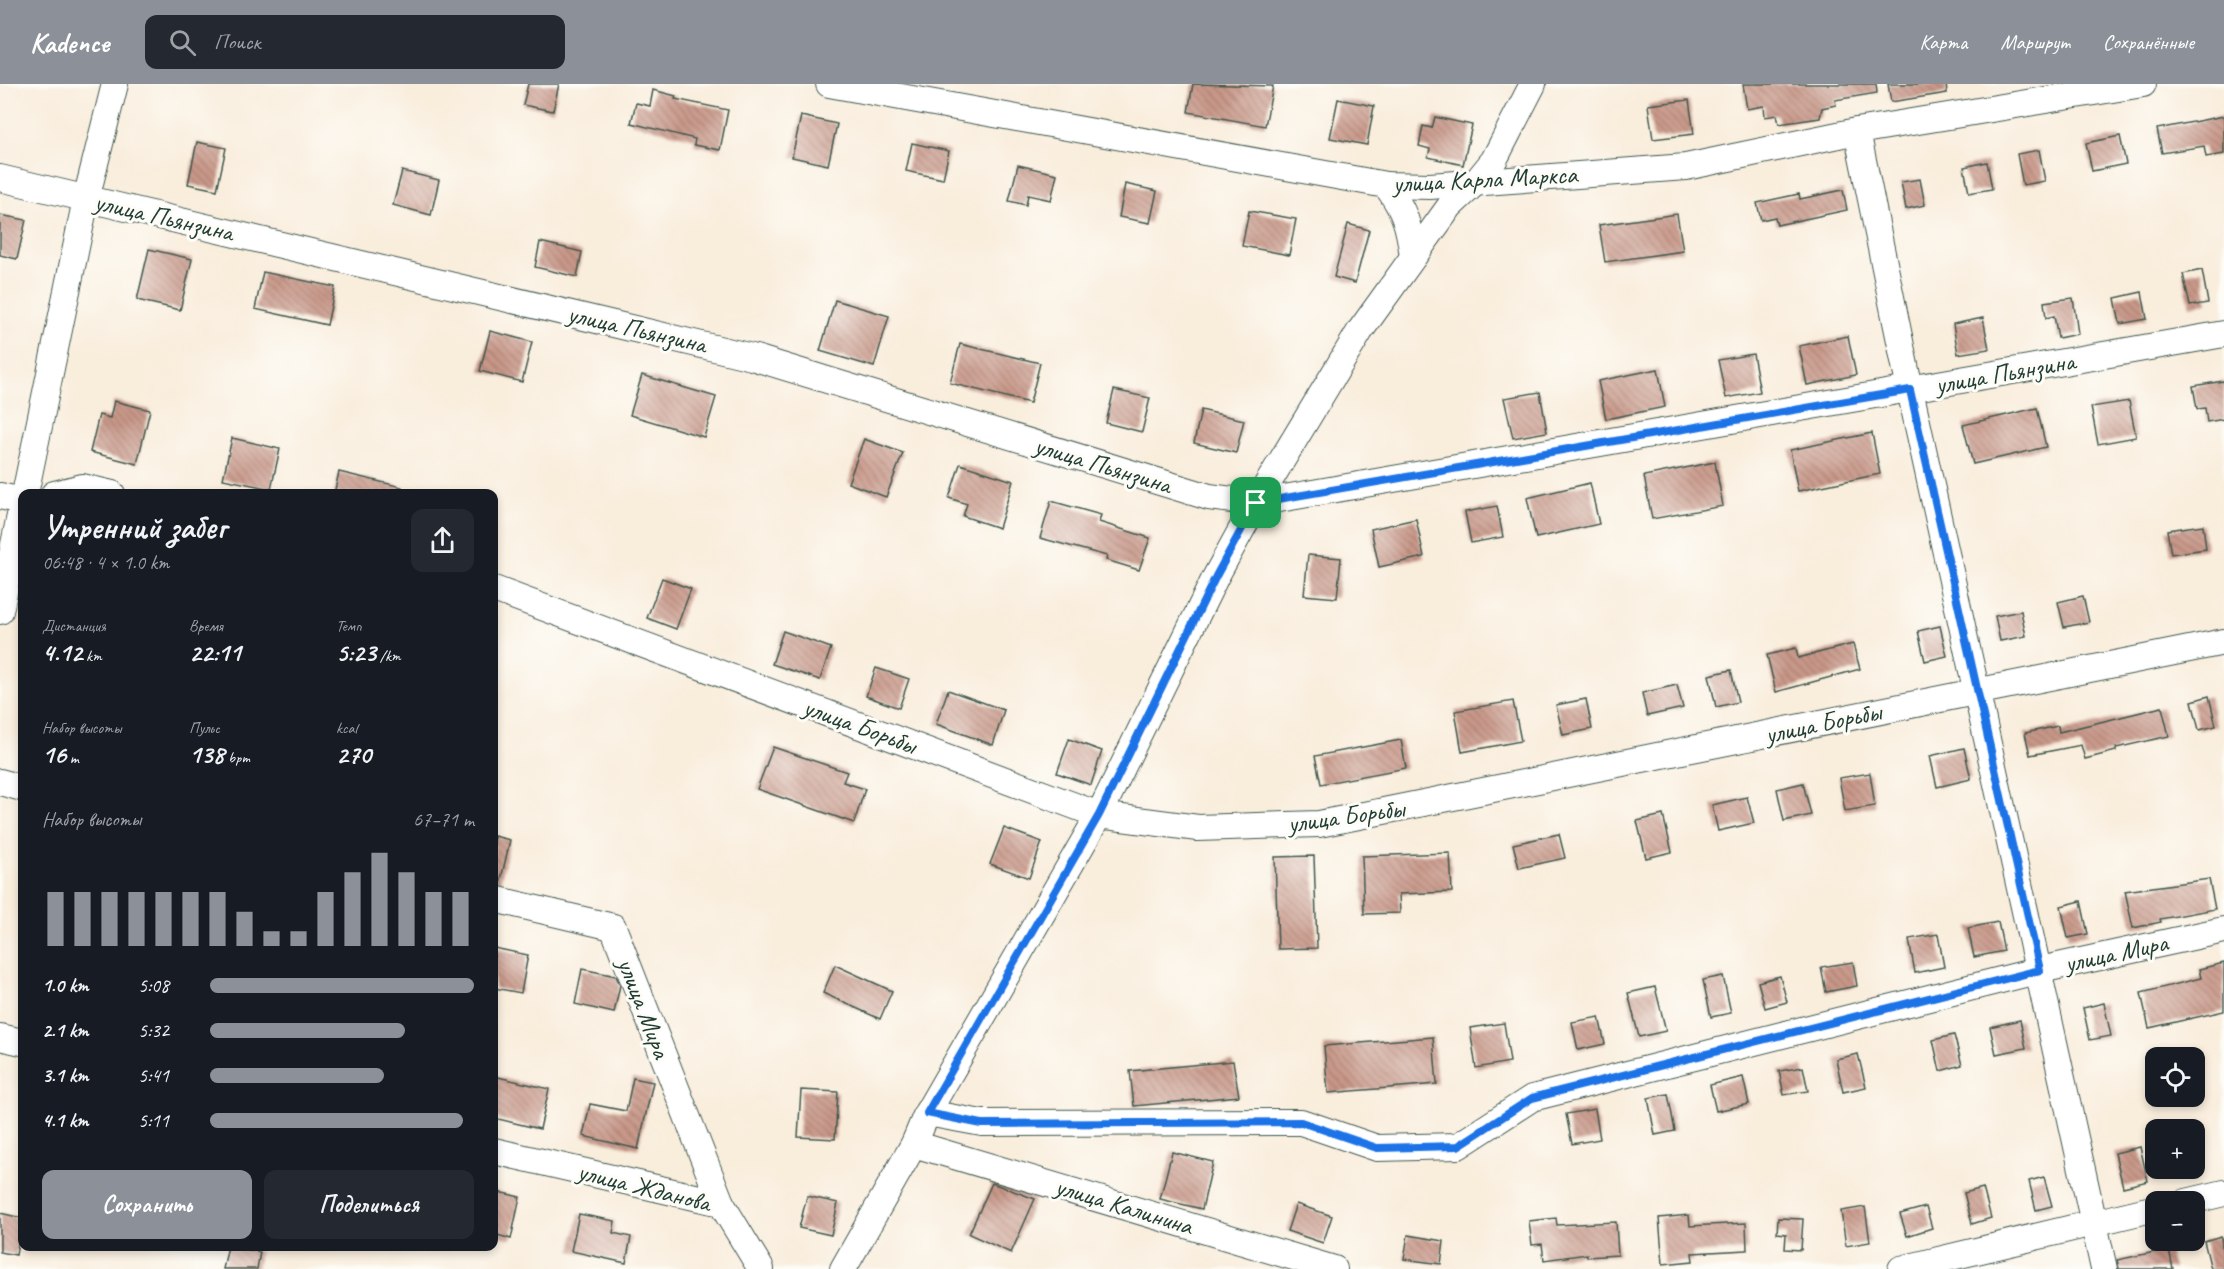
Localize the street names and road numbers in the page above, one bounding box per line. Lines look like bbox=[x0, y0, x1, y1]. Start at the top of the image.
street label: улица Карла Маркса bbox=[1390, 158, 1580, 200]
street label: улица Пьянзина bbox=[90, 185, 239, 249]
street label: улица Пьянзина bbox=[563, 297, 712, 361]
street label: улица Пьянзина bbox=[1931, 344, 2080, 402]
street label: улица Пьянзина bbox=[1029, 428, 1178, 502]
street label: улица Борьбы bbox=[797, 690, 923, 762]
street label: улица Борьбы bbox=[1760, 694, 1886, 752]
street label: улица Борьбы bbox=[1283, 791, 1409, 841]
street label: улица Мира bbox=[2059, 926, 2172, 980]
street label: улица Мира bbox=[609, 951, 679, 1064]
street label: улица Жданова bbox=[572, 1154, 716, 1220]
street label: улица Калинина bbox=[1049, 1169, 1198, 1243]

